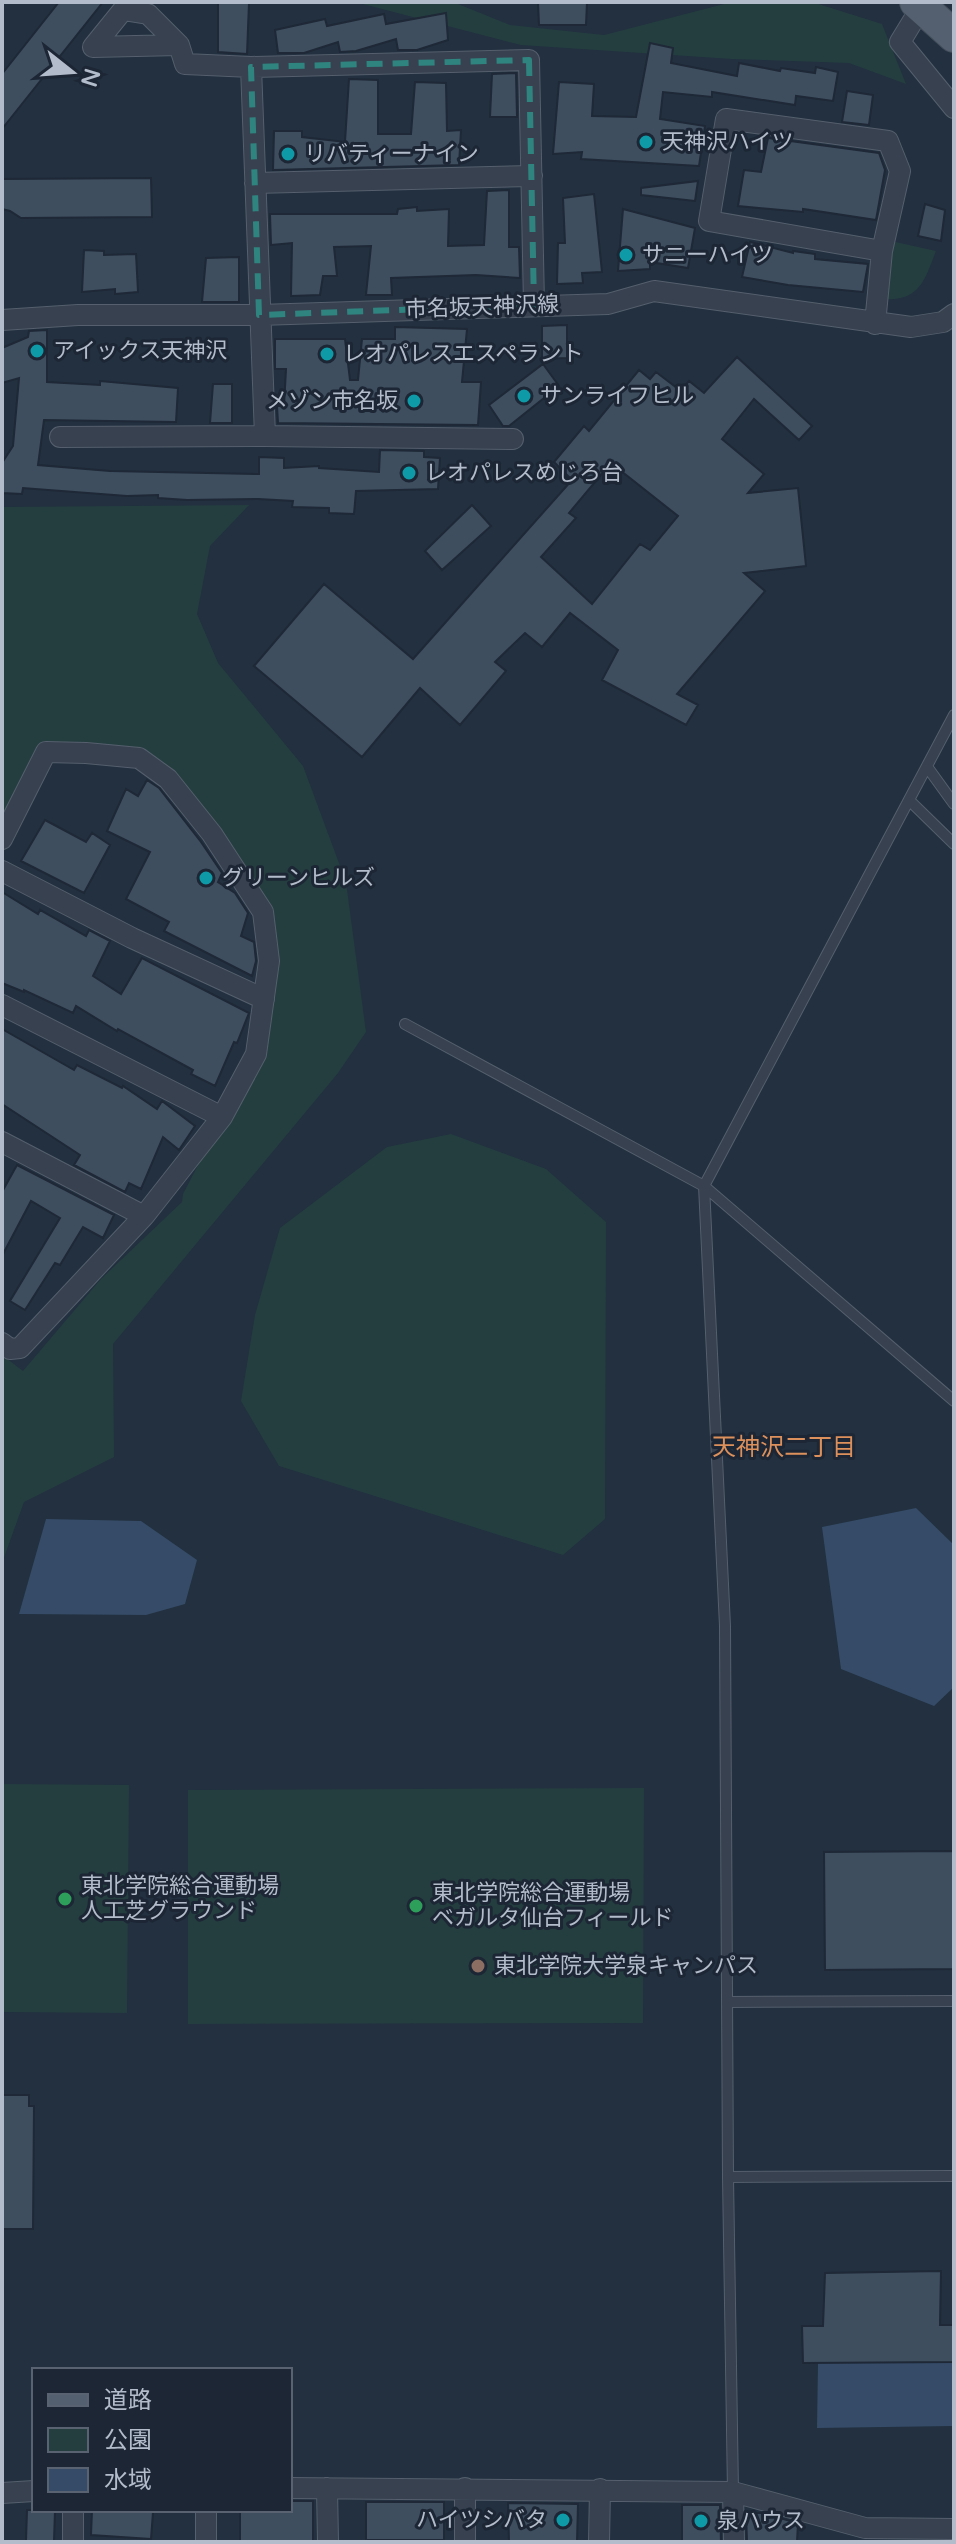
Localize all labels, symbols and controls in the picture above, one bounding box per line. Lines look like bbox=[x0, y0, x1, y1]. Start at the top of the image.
north arrow bbox=[32, 32, 112, 112]
text: N bbox=[75, 65, 105, 90]
place label: 天神沢ハイツ bbox=[662, 129, 794, 155]
marker: 天神沢ハイツ bbox=[637, 133, 655, 151]
place label: リバティーナイン bbox=[304, 141, 479, 167]
marker: リバティーナイン bbox=[279, 145, 297, 163]
place label: サニーハイツ bbox=[642, 242, 773, 268]
marker: サニーハイツ bbox=[617, 246, 635, 264]
street label: 市名坂天神沢線 bbox=[405, 291, 559, 323]
place label: アイックス天神沢 bbox=[53, 338, 227, 364]
place label: レオパレスエスペラント bbox=[343, 341, 583, 367]
marker: アイックス天神沢 bbox=[28, 342, 46, 360]
marker: レオパレスエスペラント bbox=[318, 345, 336, 363]
place label: サンライフヒル bbox=[540, 383, 694, 409]
marker: サンライフヒル bbox=[515, 387, 533, 405]
place label: メゾン市名坂 bbox=[266, 388, 398, 414]
marker: メゾン市名坂 bbox=[405, 392, 423, 410]
place label: レオパレスめじろ台 bbox=[425, 460, 623, 486]
marker: レオパレスめじろ台 bbox=[400, 464, 418, 482]
place label: グリーンヒルズ bbox=[222, 865, 375, 891]
marker: グリーンヒルズ bbox=[197, 869, 215, 887]
district label: 天神沢二丁目 bbox=[712, 1433, 856, 1462]
place label: 東北学院総合運動場 人工芝グラウンド bbox=[81, 1873, 279, 1924]
place label: 東北学院総合運動場 ベガルタ仙台フィールド bbox=[432, 1880, 674, 1931]
marker: 東北学院総合運動場 人工芝グラウンド bbox=[56, 1890, 74, 1908]
marker: 東北学院総合運動場 ベガルタ仙台フィールド bbox=[407, 1897, 425, 1915]
place label: 東北学院大学泉キャンパス bbox=[494, 1953, 758, 1979]
marker: 東北学院大学泉キャンパス bbox=[469, 1957, 487, 1975]
legend bbox=[32, 2368, 292, 2512]
text: 道路 bbox=[104, 2386, 152, 2415]
text: 公園 bbox=[104, 2426, 152, 2455]
text: 水域 bbox=[104, 2466, 152, 2495]
place label: ハイツシバタ bbox=[416, 2507, 547, 2533]
place label: 泉ハウス bbox=[717, 2508, 805, 2534]
marker: ハイツシバタ bbox=[554, 2511, 572, 2529]
marker: 泉ハウス bbox=[692, 2512, 710, 2530]

